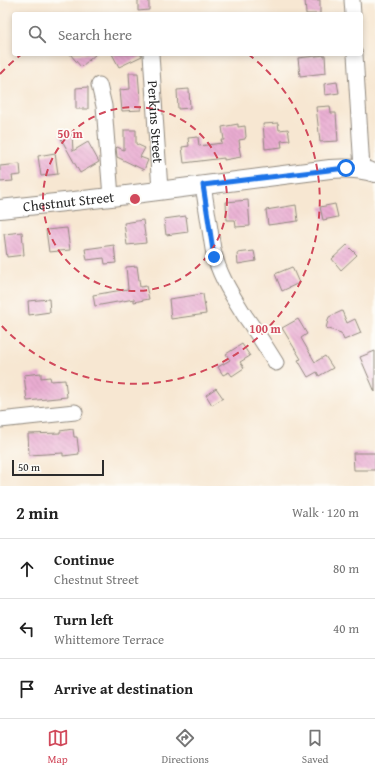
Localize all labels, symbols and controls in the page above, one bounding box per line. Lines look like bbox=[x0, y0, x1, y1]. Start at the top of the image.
search box bbox=[12, 12, 363, 56]
icon: search bbox=[26, 23, 48, 45]
text: Search here bbox=[58, 24, 132, 45]
street label: Perkins Street bbox=[143, 80, 168, 164]
text: 50 m bbox=[57, 125, 83, 142]
route start bbox=[337, 159, 355, 177]
street label: Chestnut Street bbox=[22, 187, 115, 216]
centre of rings bbox=[128, 192, 142, 206]
route end bbox=[205, 248, 223, 266]
text: 100 m bbox=[249, 320, 282, 337]
scale bar bbox=[12, 458, 104, 477]
text: 50 m bbox=[18, 459, 40, 475]
text: 2 min bbox=[16, 500, 58, 525]
text: Walk · 120 m bbox=[292, 503, 359, 522]
text: Continue bbox=[54, 549, 115, 570]
icon: ahead bbox=[16, 558, 38, 580]
text: 80 m bbox=[333, 559, 359, 578]
text: Chestnut Street bbox=[54, 570, 139, 589]
text: Turn left bbox=[54, 609, 113, 630]
icon: left bbox=[16, 618, 38, 640]
text: 40 m bbox=[333, 619, 359, 638]
text: Whittemore Terrace bbox=[54, 630, 164, 649]
icon: arrive bbox=[16, 678, 38, 700]
text: Arrive at destination bbox=[54, 678, 193, 699]
tab: Map bbox=[47, 727, 69, 767]
tab: Directions bbox=[162, 727, 209, 767]
tab: Saved bbox=[302, 727, 328, 767]

